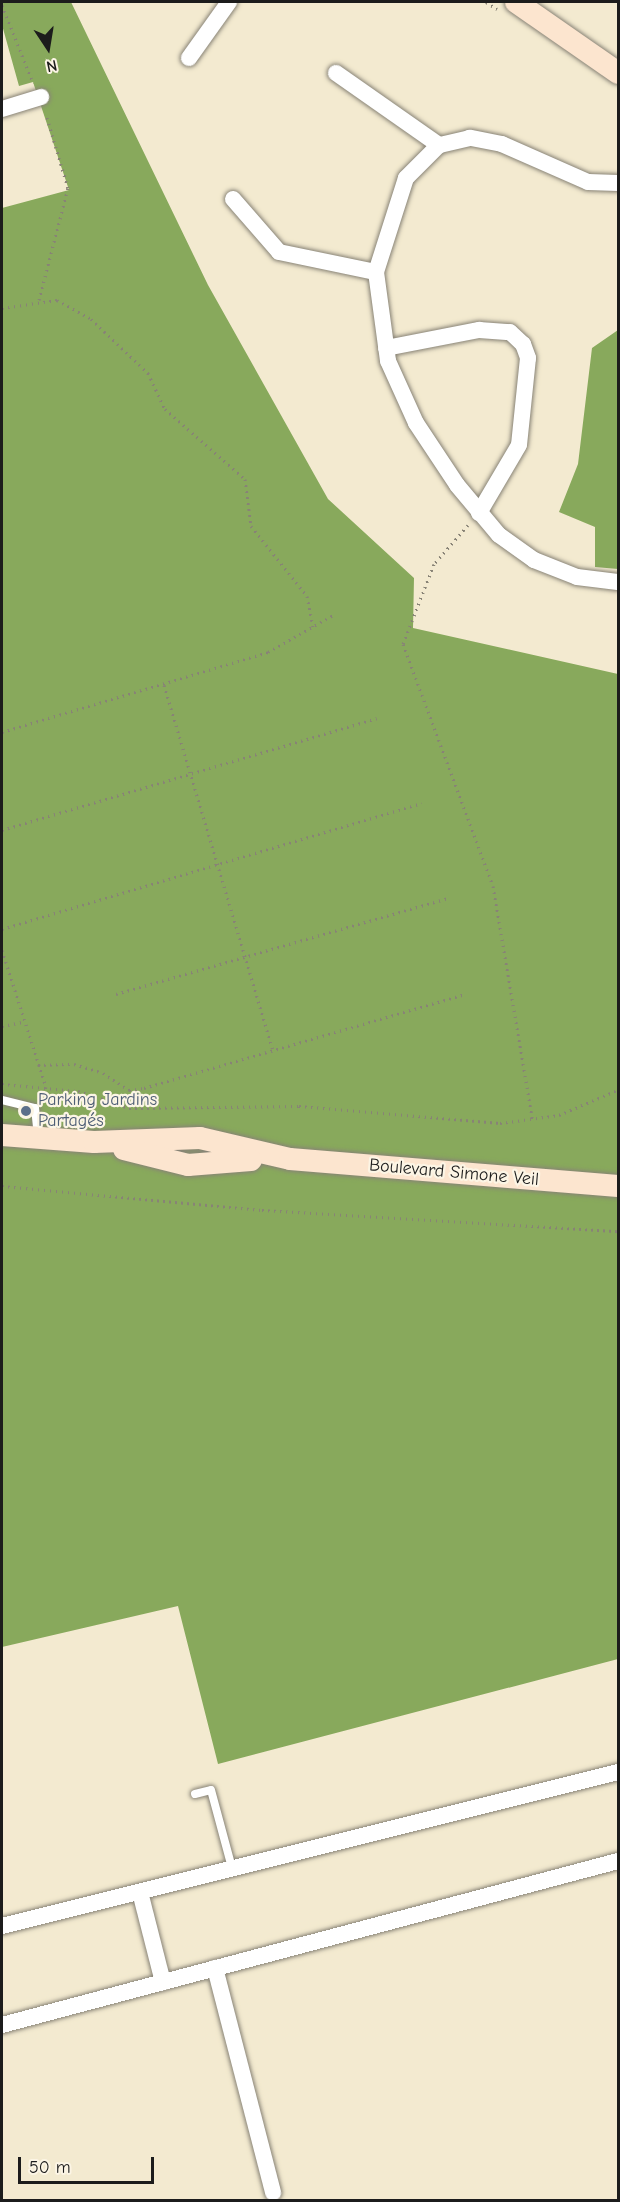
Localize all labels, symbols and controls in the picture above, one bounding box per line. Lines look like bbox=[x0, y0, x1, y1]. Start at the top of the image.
north arrow bbox=[18, 18, 78, 78]
text: N bbox=[45, 56, 59, 75]
place label: Parking Jardins Partagés bbox=[38, 1090, 157, 1132]
marker: Parking Jardins Partagés bbox=[19, 1104, 33, 1118]
street label: Boulevard Simone Veil bbox=[368, 1155, 540, 1191]
scale bar bbox=[21, 2145, 158, 2183]
text: 50 m bbox=[29, 2157, 71, 2178]

